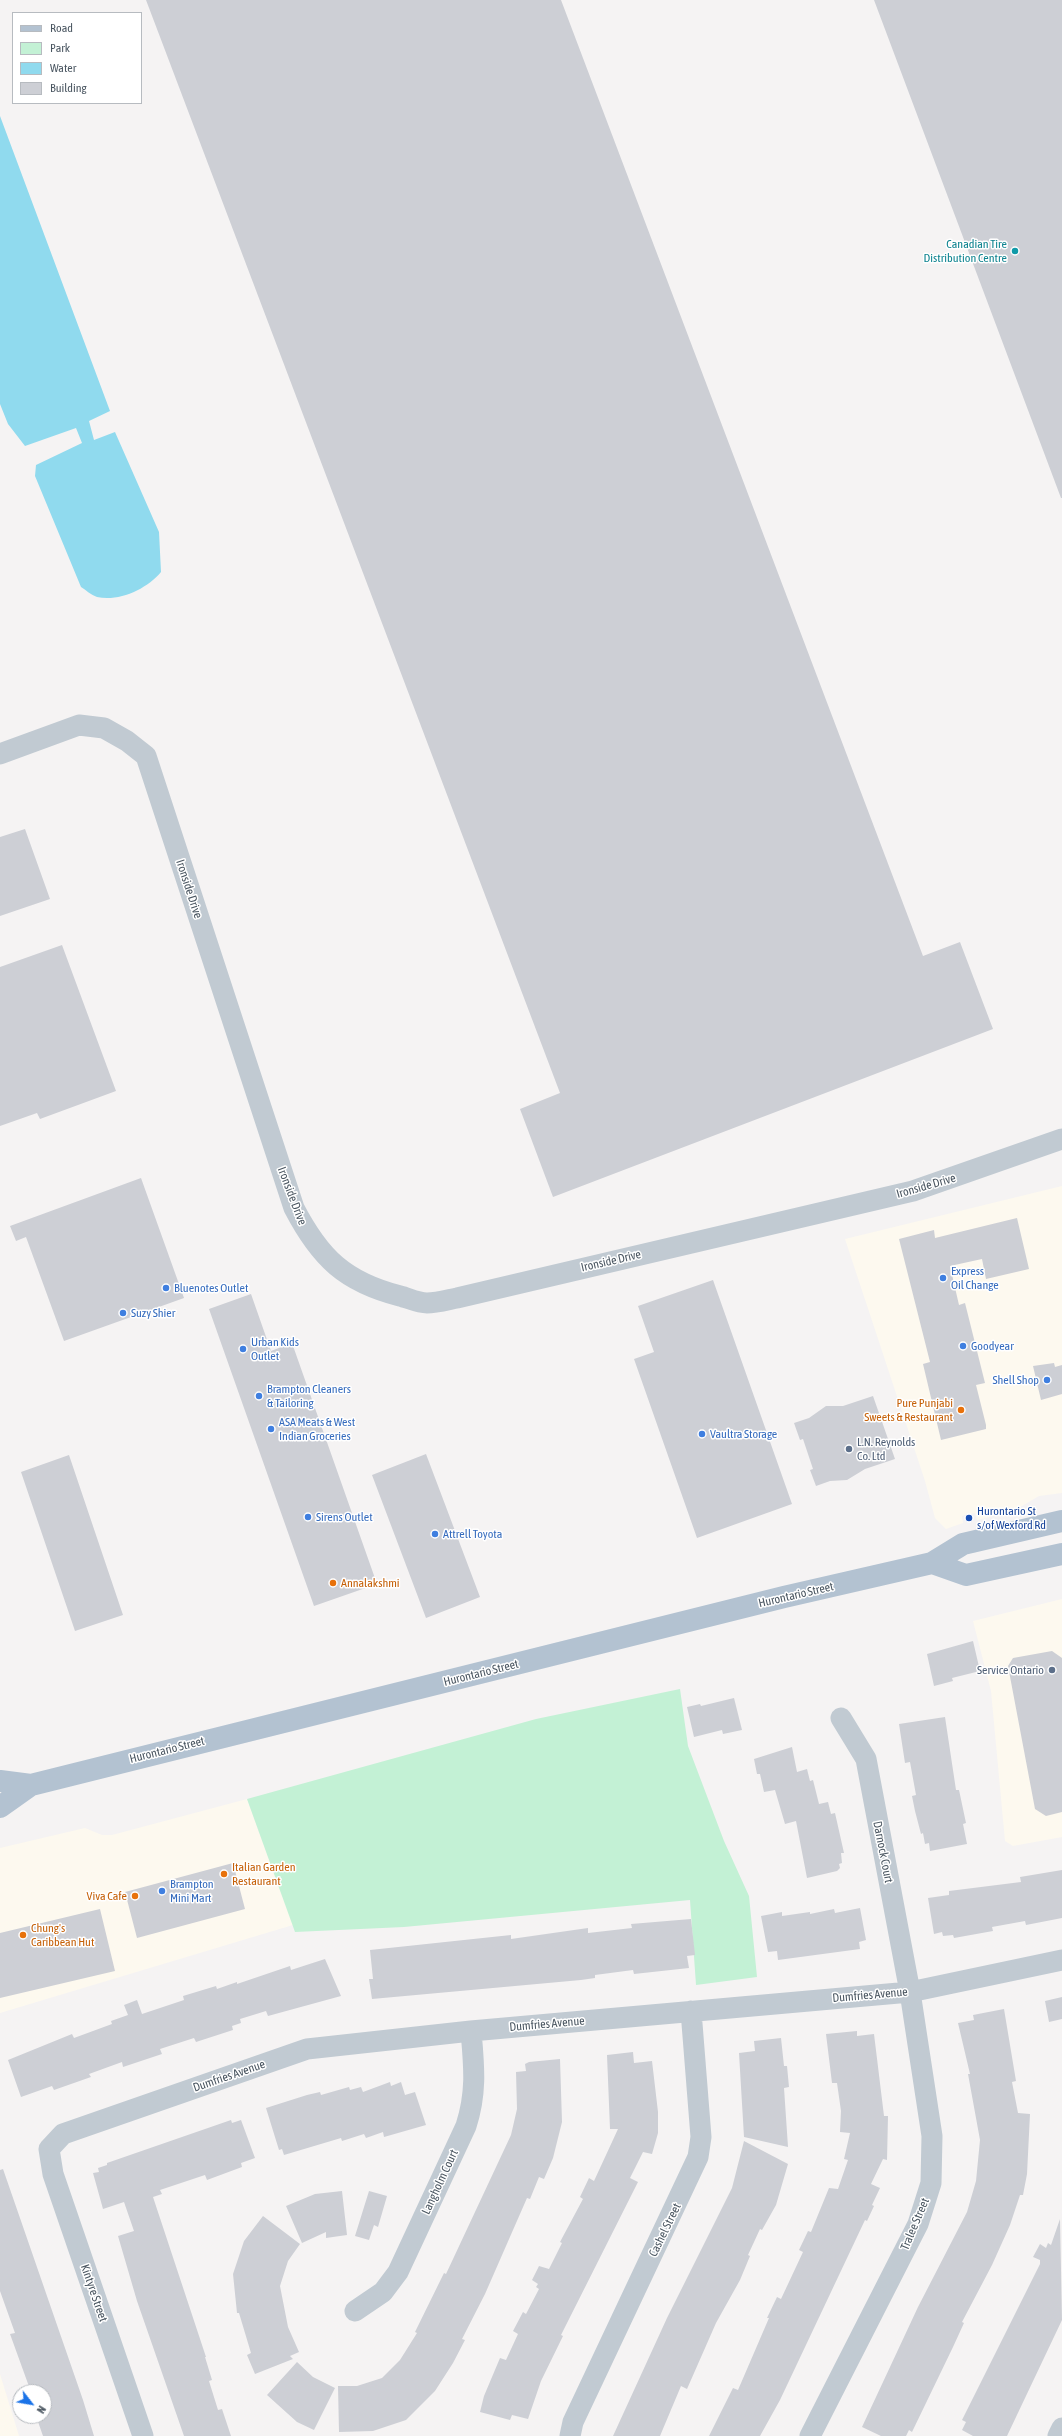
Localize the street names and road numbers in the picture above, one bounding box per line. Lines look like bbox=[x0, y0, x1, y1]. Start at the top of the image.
street label: Ironside Drive bbox=[173, 858, 205, 920]
street label: Ironside Drive bbox=[274, 1165, 310, 1227]
street label: Ironside Drive bbox=[895, 1171, 957, 1201]
street label: Ironside Drive bbox=[580, 1247, 642, 1275]
street label: Hurontario Street bbox=[757, 1579, 835, 1611]
street label: Hurontario Street bbox=[442, 1657, 520, 1689]
street label: Hurontario Street bbox=[128, 1734, 206, 1766]
street label: Darnock Court bbox=[870, 1820, 896, 1884]
street label: Dumfries Avenue bbox=[832, 1985, 908, 2005]
street label: Dumfries Avenue bbox=[509, 2014, 585, 2034]
street label: Dumfries Avenue bbox=[191, 2057, 267, 2095]
street label: Langholm Court bbox=[419, 2147, 461, 2217]
street label: Tralee Street bbox=[898, 2196, 932, 2252]
street label: Cashel Street bbox=[646, 2201, 684, 2259]
street label: Kintyre Street bbox=[77, 2262, 111, 2324]

